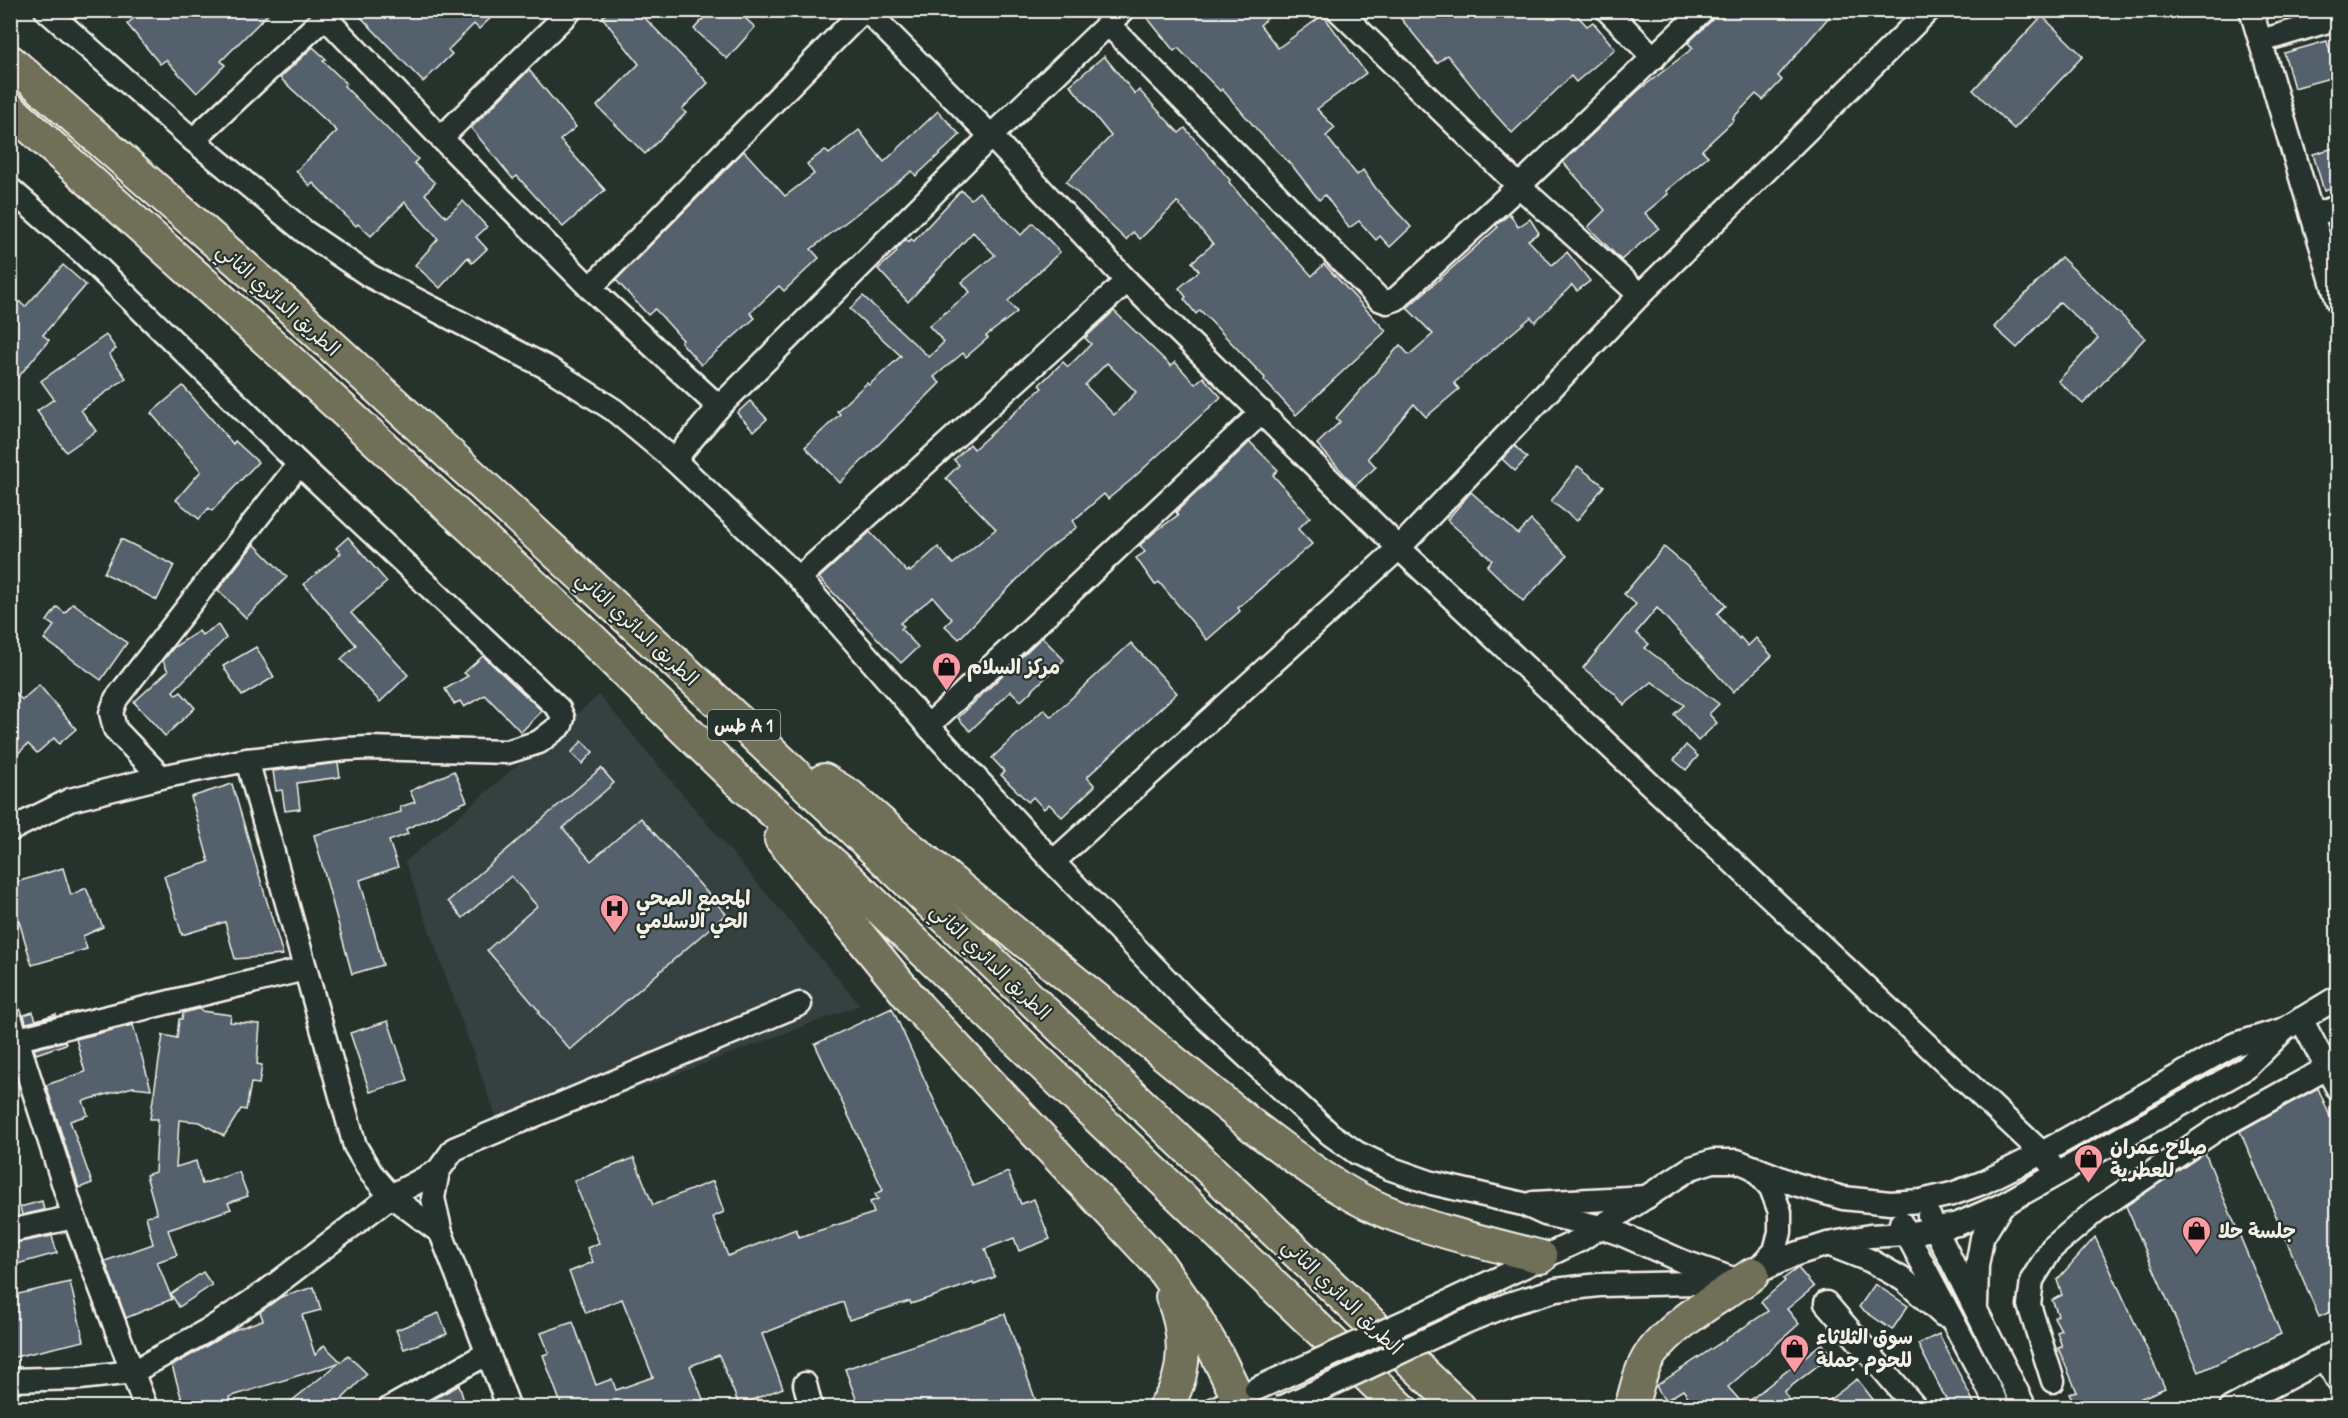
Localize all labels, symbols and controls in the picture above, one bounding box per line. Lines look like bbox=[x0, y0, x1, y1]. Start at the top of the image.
street label: الطريق الدائري الثاني bbox=[208, 237, 346, 365]
street label: الطريق الدائري الثاني bbox=[568, 565, 704, 695]
shop icon: مركز السلام bbox=[930, 650, 962, 692]
place label: مركز السلام bbox=[967, 654, 1060, 682]
road number: طس A 1 bbox=[708, 710, 780, 740]
place label: المجمع الصحي الحي الاسلامي bbox=[636, 885, 750, 939]
hospital icon: المجمع الصحي الحي الاسلامي bbox=[599, 892, 631, 934]
street label: الطريق الدائري الثاني bbox=[922, 897, 1056, 1029]
place label: صلاح عمران للعطرية bbox=[2110, 1134, 2207, 1182]
shop icon: صلاح عمران للعطرية bbox=[2073, 1142, 2105, 1184]
shop icon: جلسة حلا bbox=[2181, 1214, 2213, 1256]
place label: جلسة حلا bbox=[2218, 1218, 2296, 1243]
street label: الطريق الدائري الثاني bbox=[1274, 1232, 1408, 1364]
place label: سوق الثلاثاء للحوم جملة bbox=[1816, 1324, 1913, 1375]
shop icon: سوق الثلاثاء للحوم جملة bbox=[1779, 1332, 1811, 1374]

